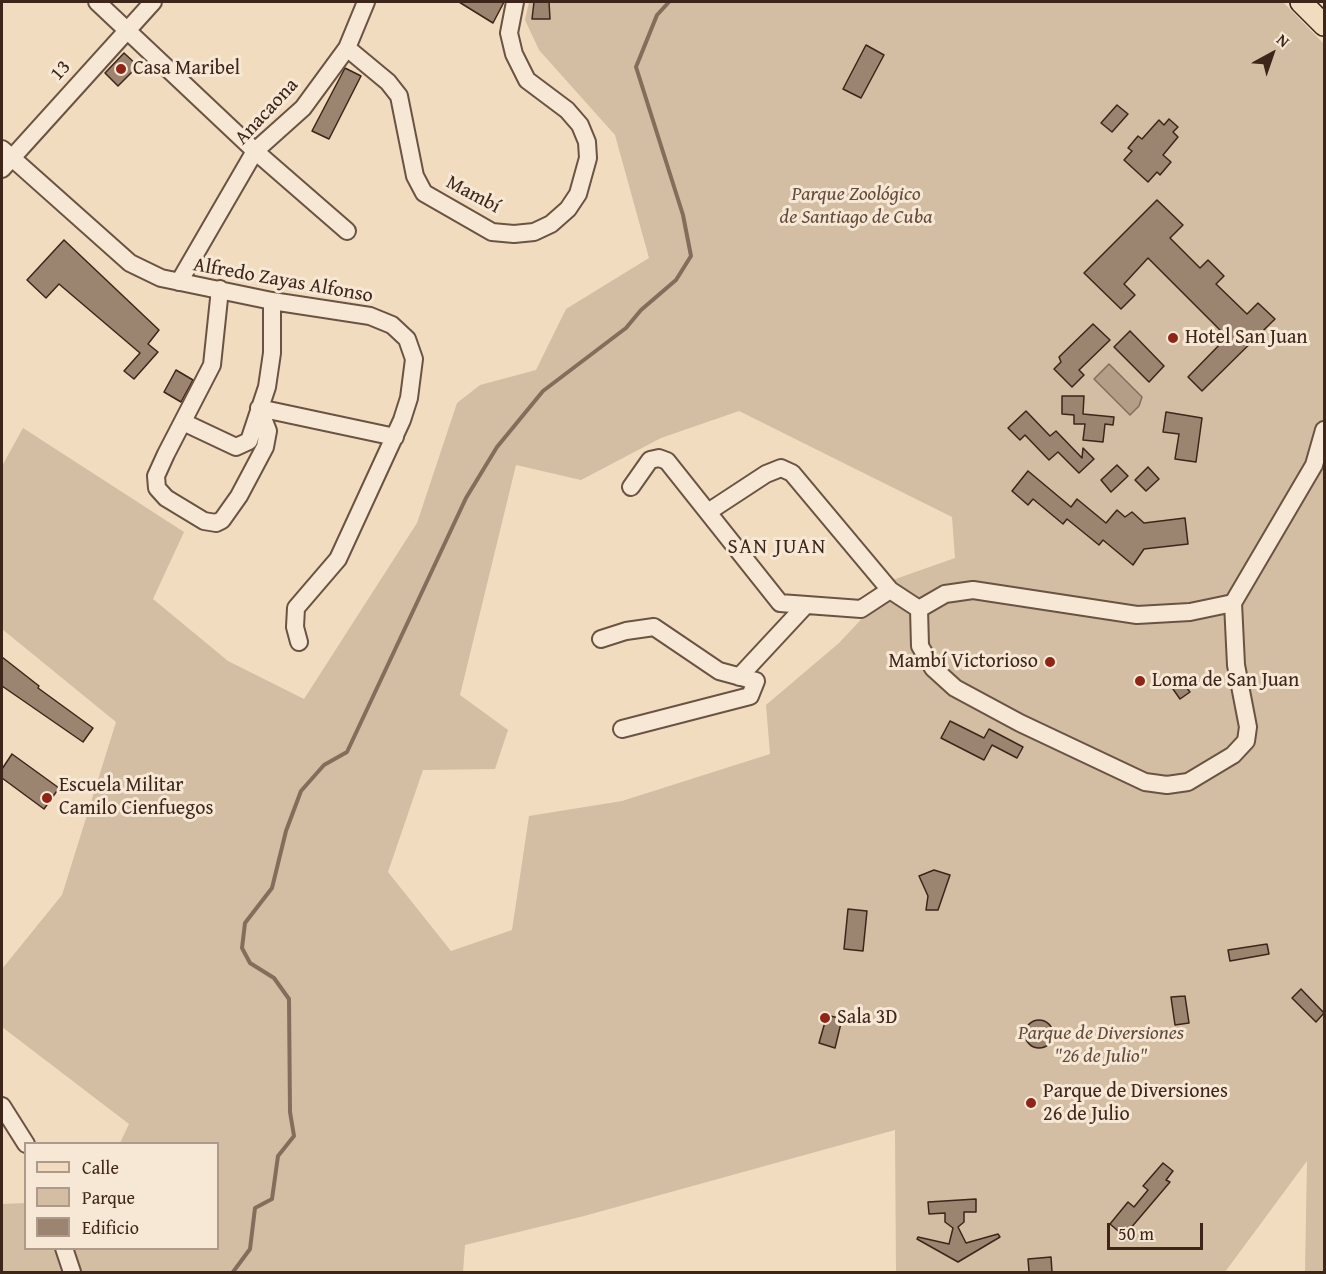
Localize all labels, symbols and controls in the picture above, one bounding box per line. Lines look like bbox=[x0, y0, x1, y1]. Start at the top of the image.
north arrow bbox=[1242, 24, 1302, 84]
text: N bbox=[1272, 28, 1295, 53]
street label: 13 bbox=[46, 56, 76, 86]
place label: Casa Maribel bbox=[133, 57, 240, 81]
marker: Casa Maribel bbox=[114, 62, 128, 76]
street label: Anacaona bbox=[230, 74, 304, 150]
street label: Mambí bbox=[442, 171, 504, 219]
park label: Parque Zoológico de Santiago de Cuba bbox=[780, 183, 932, 230]
street label: Alfredo Zayas Alfonso bbox=[191, 253, 375, 309]
place label: Hotel San Juan bbox=[1185, 326, 1308, 350]
marker: Hotel San Juan bbox=[1166, 331, 1180, 345]
district label: SAN JUAN bbox=[727, 535, 827, 561]
place label: Mambí Victorioso bbox=[888, 650, 1038, 674]
marker: Mambí Victorioso bbox=[1043, 655, 1057, 669]
place label: Loma de San Juan bbox=[1152, 669, 1299, 693]
marker: Loma de San Juan bbox=[1133, 674, 1147, 688]
place label: Escuela Militar Camilo Cienfuegos bbox=[59, 774, 213, 821]
marker: Escuela Militar Camilo Cienfuegos bbox=[40, 791, 54, 805]
place label: Sala 3D bbox=[837, 1006, 897, 1030]
marker: Sala 3D bbox=[818, 1011, 832, 1025]
park label: Parque de Diversiones "26 de Julio" bbox=[1018, 1022, 1184, 1069]
place label: Parque de Diversiones 26 de Julio bbox=[1043, 1080, 1228, 1127]
marker: Parque de Diversiones 26 de Julio bbox=[1024, 1096, 1038, 1110]
legend bbox=[24, 1142, 219, 1250]
text: Calle bbox=[82, 1154, 119, 1181]
text: Parque bbox=[82, 1184, 135, 1211]
scale bar bbox=[1110, 1211, 1206, 1249]
text: Edificio bbox=[82, 1214, 139, 1241]
text: 50 m bbox=[1118, 1220, 1154, 1247]

